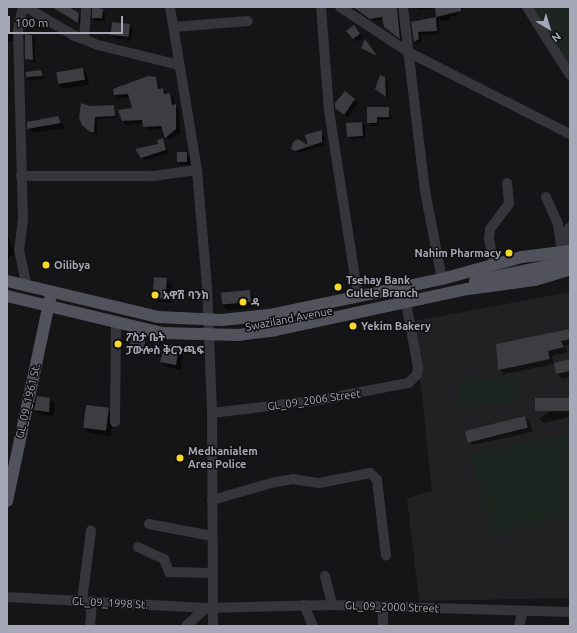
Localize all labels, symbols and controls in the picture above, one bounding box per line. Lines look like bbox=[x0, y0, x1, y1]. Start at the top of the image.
scale bar bbox=[10, 8, 125, 34]
north arrow bbox=[529, 8, 569, 48]
text: 100 m bbox=[15, 16, 48, 29]
text: N bbox=[549, 30, 563, 45]
place label: Nahim Pharmacy bbox=[415, 246, 501, 260]
marker: Nahim Pharmacy bbox=[504, 248, 514, 258]
place label: Oilibya bbox=[54, 258, 90, 272]
marker: Oilibya bbox=[41, 260, 51, 270]
place label: Tsehay Bank Gulele Branch bbox=[346, 274, 418, 300]
marker: Tsehay Bank Gulele Branch bbox=[333, 282, 343, 292]
place label: አዋሽ ባንክ bbox=[163, 288, 209, 302]
marker: አዋሽ ባንክ bbox=[150, 290, 160, 300]
place label: ዳ bbox=[251, 295, 260, 309]
marker: ዳ bbox=[238, 297, 248, 307]
street label: Swaziland Avenue bbox=[244, 304, 334, 334]
place label: Yekim Bakery bbox=[361, 319, 431, 333]
marker: Yekim Bakery bbox=[348, 321, 358, 331]
place label: ፖስታ ቤት ፓውሎስ ቅርንጫፍ bbox=[126, 331, 204, 357]
marker: ፖስታ ቤት ፓውሎስ ቅርንጫፍ bbox=[113, 339, 123, 349]
street label: GL_09_1961 St. bbox=[13, 362, 43, 440]
street label: GL_09_2006 Street bbox=[266, 387, 362, 413]
place label: Medhanialem Area Police bbox=[188, 445, 258, 471]
marker: Medhanialem Area Police bbox=[175, 453, 185, 463]
street label: GL_09_1998 St. bbox=[72, 594, 148, 612]
street label: GL_09_2000 Street bbox=[345, 599, 439, 615]

